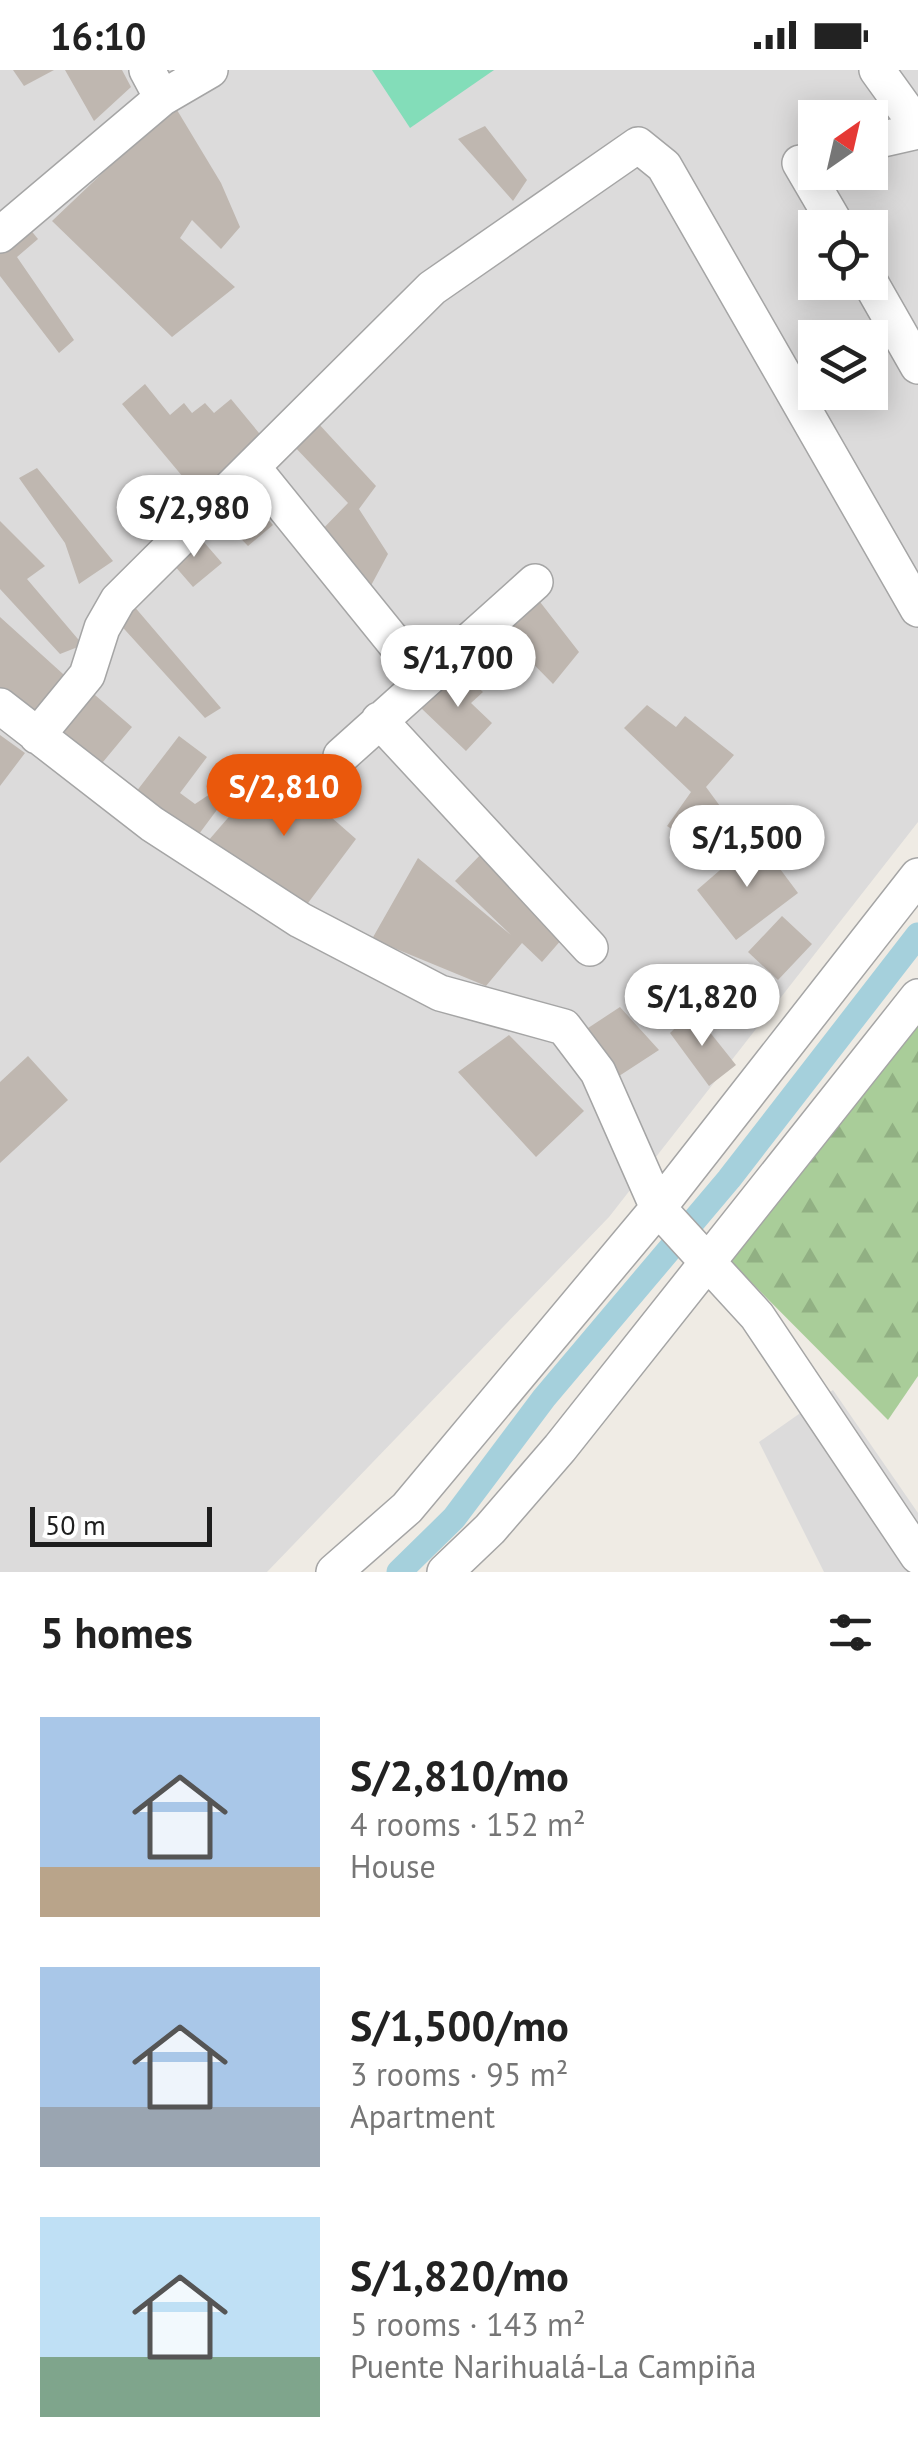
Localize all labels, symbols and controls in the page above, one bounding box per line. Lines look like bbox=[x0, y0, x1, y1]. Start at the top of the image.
text: 16:10 bbox=[50, 11, 146, 60]
north arrow bbox=[798, 100, 888, 190]
map controls bbox=[798, 100, 888, 410]
button: locate bbox=[798, 210, 888, 300]
button: layers bbox=[798, 320, 888, 410]
pin: S/2,980 bbox=[102, 475, 286, 560]
text: S/2,980 bbox=[139, 486, 249, 528]
pin: S/1,700 bbox=[366, 625, 550, 710]
text: S/1,700 bbox=[403, 636, 513, 678]
pin: S/2,810 bbox=[192, 754, 376, 839]
text: S/2,810 bbox=[229, 765, 339, 807]
pin: S/1,500 bbox=[655, 805, 839, 890]
text: S/1,500 bbox=[692, 816, 802, 858]
pin: S/1,820 bbox=[610, 964, 794, 1049]
text: S/1,820 bbox=[647, 975, 757, 1017]
scale bar bbox=[30, 1502, 212, 1546]
text: 50 m bbox=[45, 1506, 106, 1543]
text: 5 homes bbox=[40, 1605, 193, 1660]
icon: filters bbox=[823, 1605, 878, 1660]
text: S/2,810/mo bbox=[350, 1748, 569, 1803]
icon: home bbox=[120, 1757, 240, 1877]
text: 4 rooms · 152 m² bbox=[350, 1803, 586, 1845]
text: House bbox=[350, 1845, 436, 1887]
text: S/1,500/mo bbox=[350, 1998, 569, 2053]
icon: home bbox=[120, 2007, 240, 2127]
text: 3 rooms · 95 m² bbox=[350, 2053, 568, 2095]
text: Apartment bbox=[350, 2095, 495, 2137]
text: S/1,820/mo bbox=[350, 2248, 569, 2303]
icon: home bbox=[120, 2257, 240, 2377]
text: 5 rooms · 143 m² bbox=[350, 2303, 586, 2345]
text: Puente Narihualá-La Campiña bbox=[350, 2345, 756, 2387]

